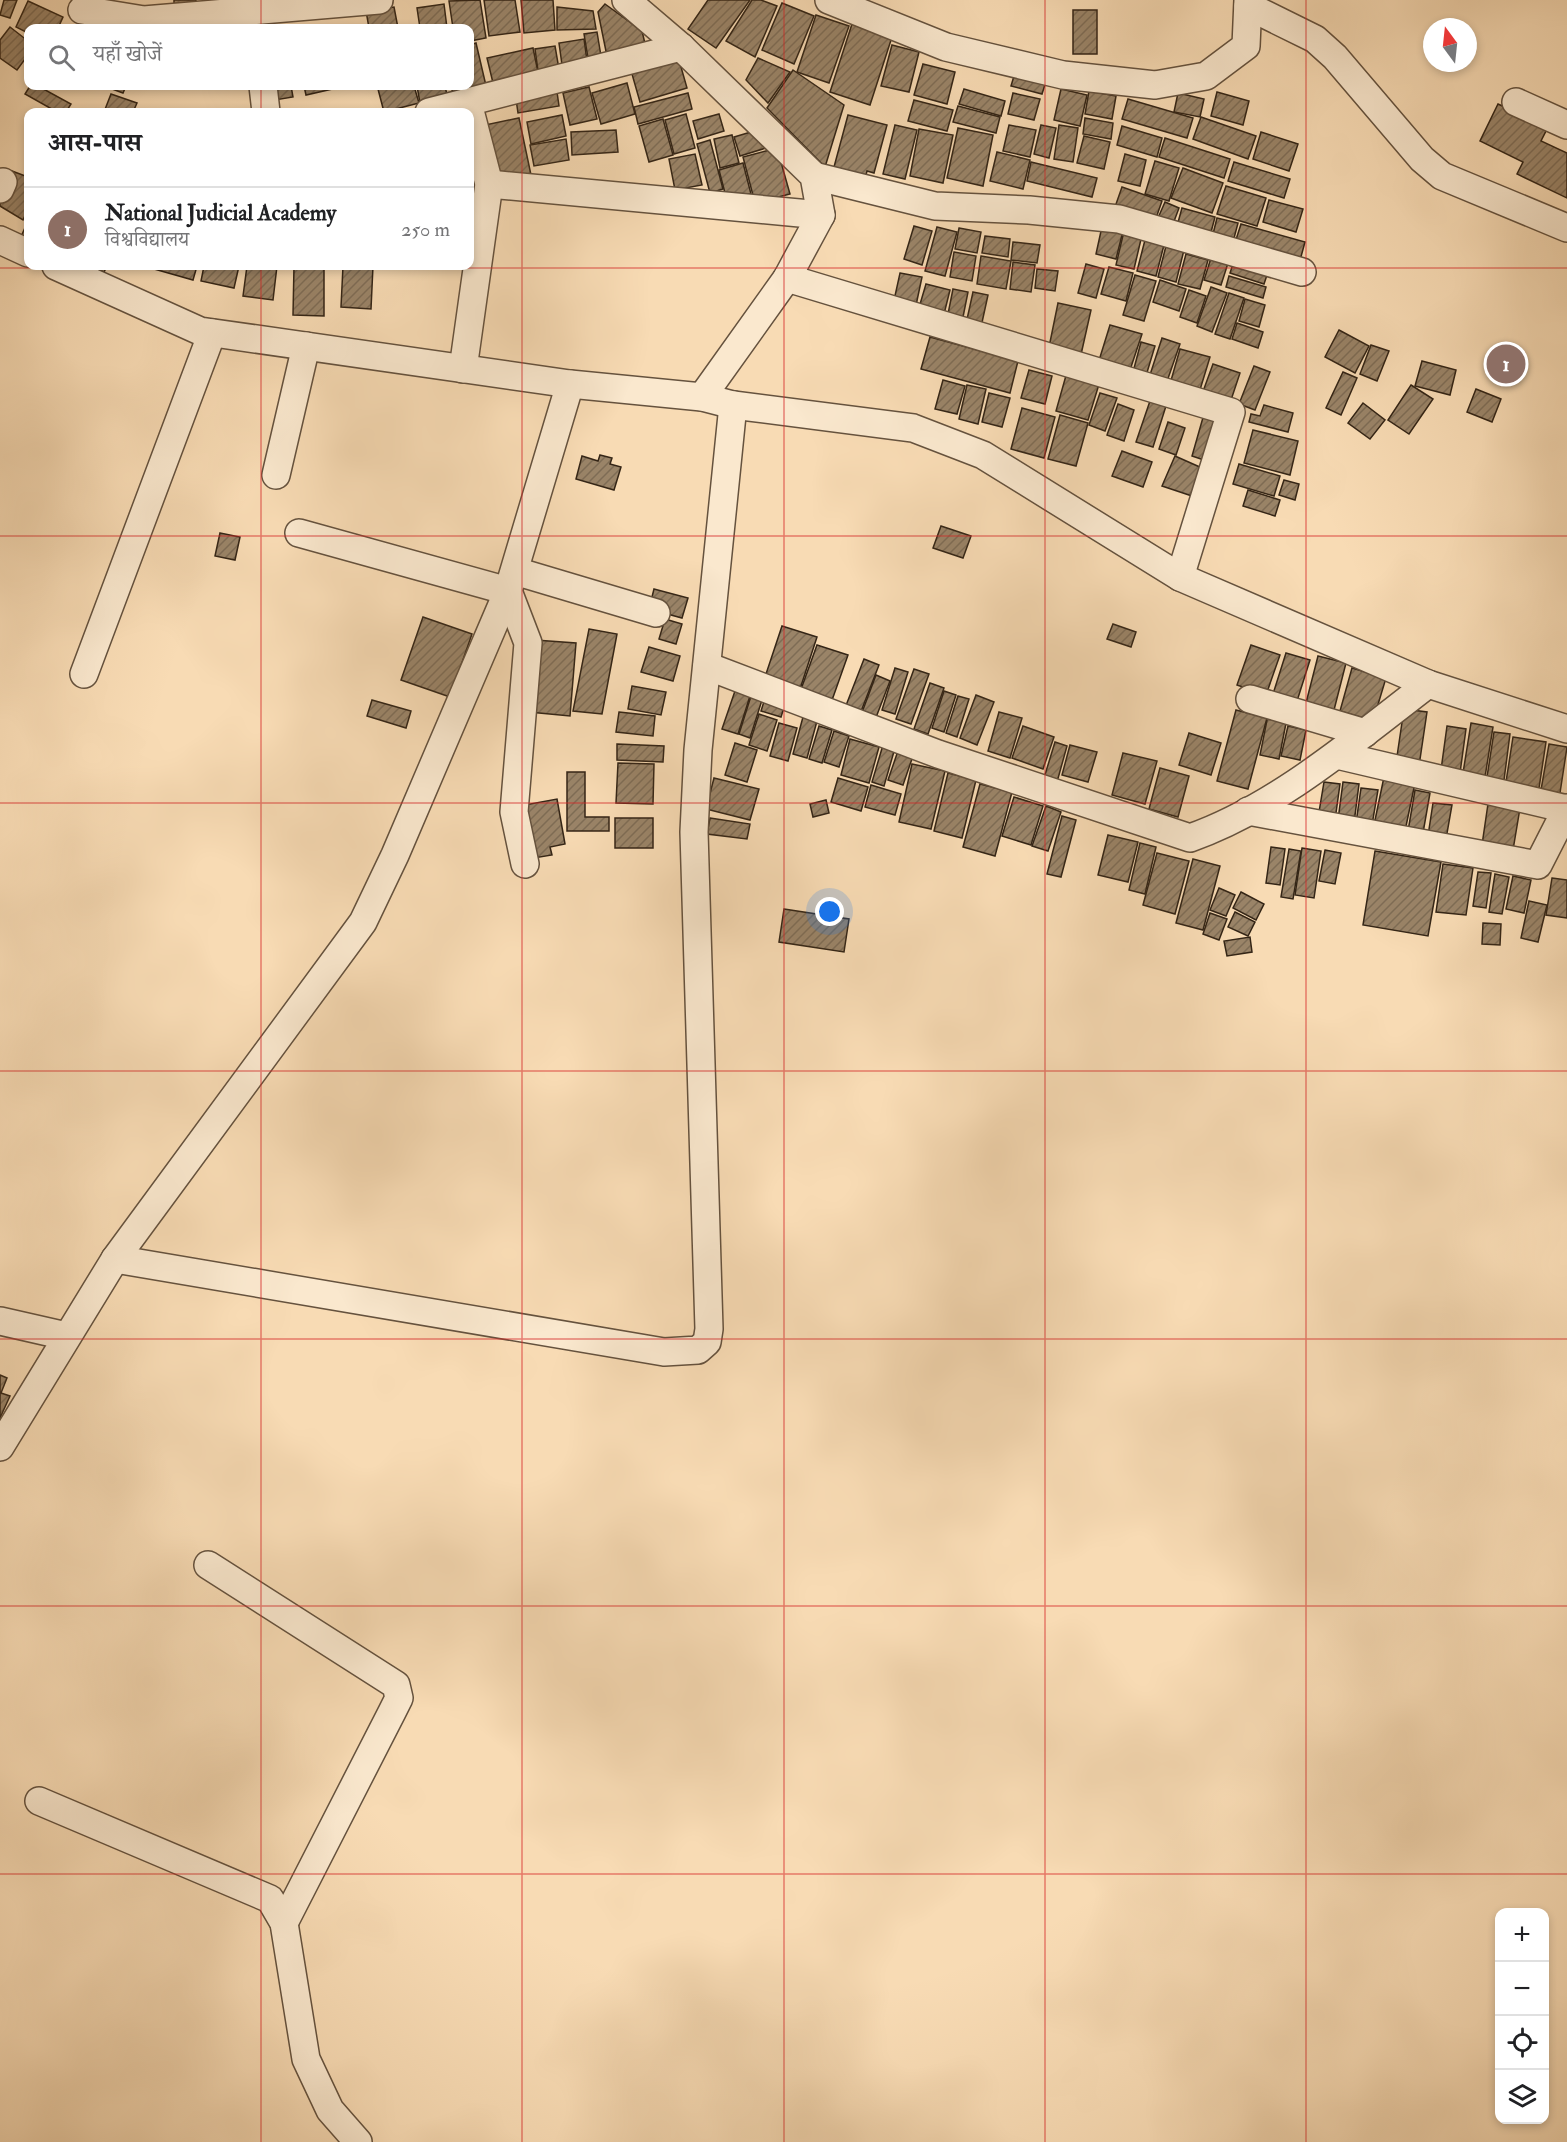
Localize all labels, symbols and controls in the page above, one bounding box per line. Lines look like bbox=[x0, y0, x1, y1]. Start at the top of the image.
north arrow bbox=[1423, 18, 1477, 72]
search box bbox=[24, 24, 474, 90]
text: यहाँ खोजें bbox=[93, 40, 162, 68]
icon: search bbox=[45, 41, 78, 74]
text: आस-पास bbox=[48, 127, 142, 159]
text: National Judicial Academy bbox=[105, 199, 336, 227]
text: 1 bbox=[64, 217, 71, 242]
text: 250 m bbox=[401, 217, 450, 242]
text: विश्वविद्यालय bbox=[105, 227, 189, 252]
pin: 1 bbox=[1486, 342, 1526, 386]
your location bbox=[815, 897, 844, 926]
map controls bbox=[1495, 1908, 1549, 2124]
button: + bbox=[1495, 1908, 1549, 1962]
button: − bbox=[1495, 1962, 1549, 2016]
button: locate bbox=[1495, 2016, 1549, 2070]
button: layers bbox=[1495, 2070, 1549, 2124]

